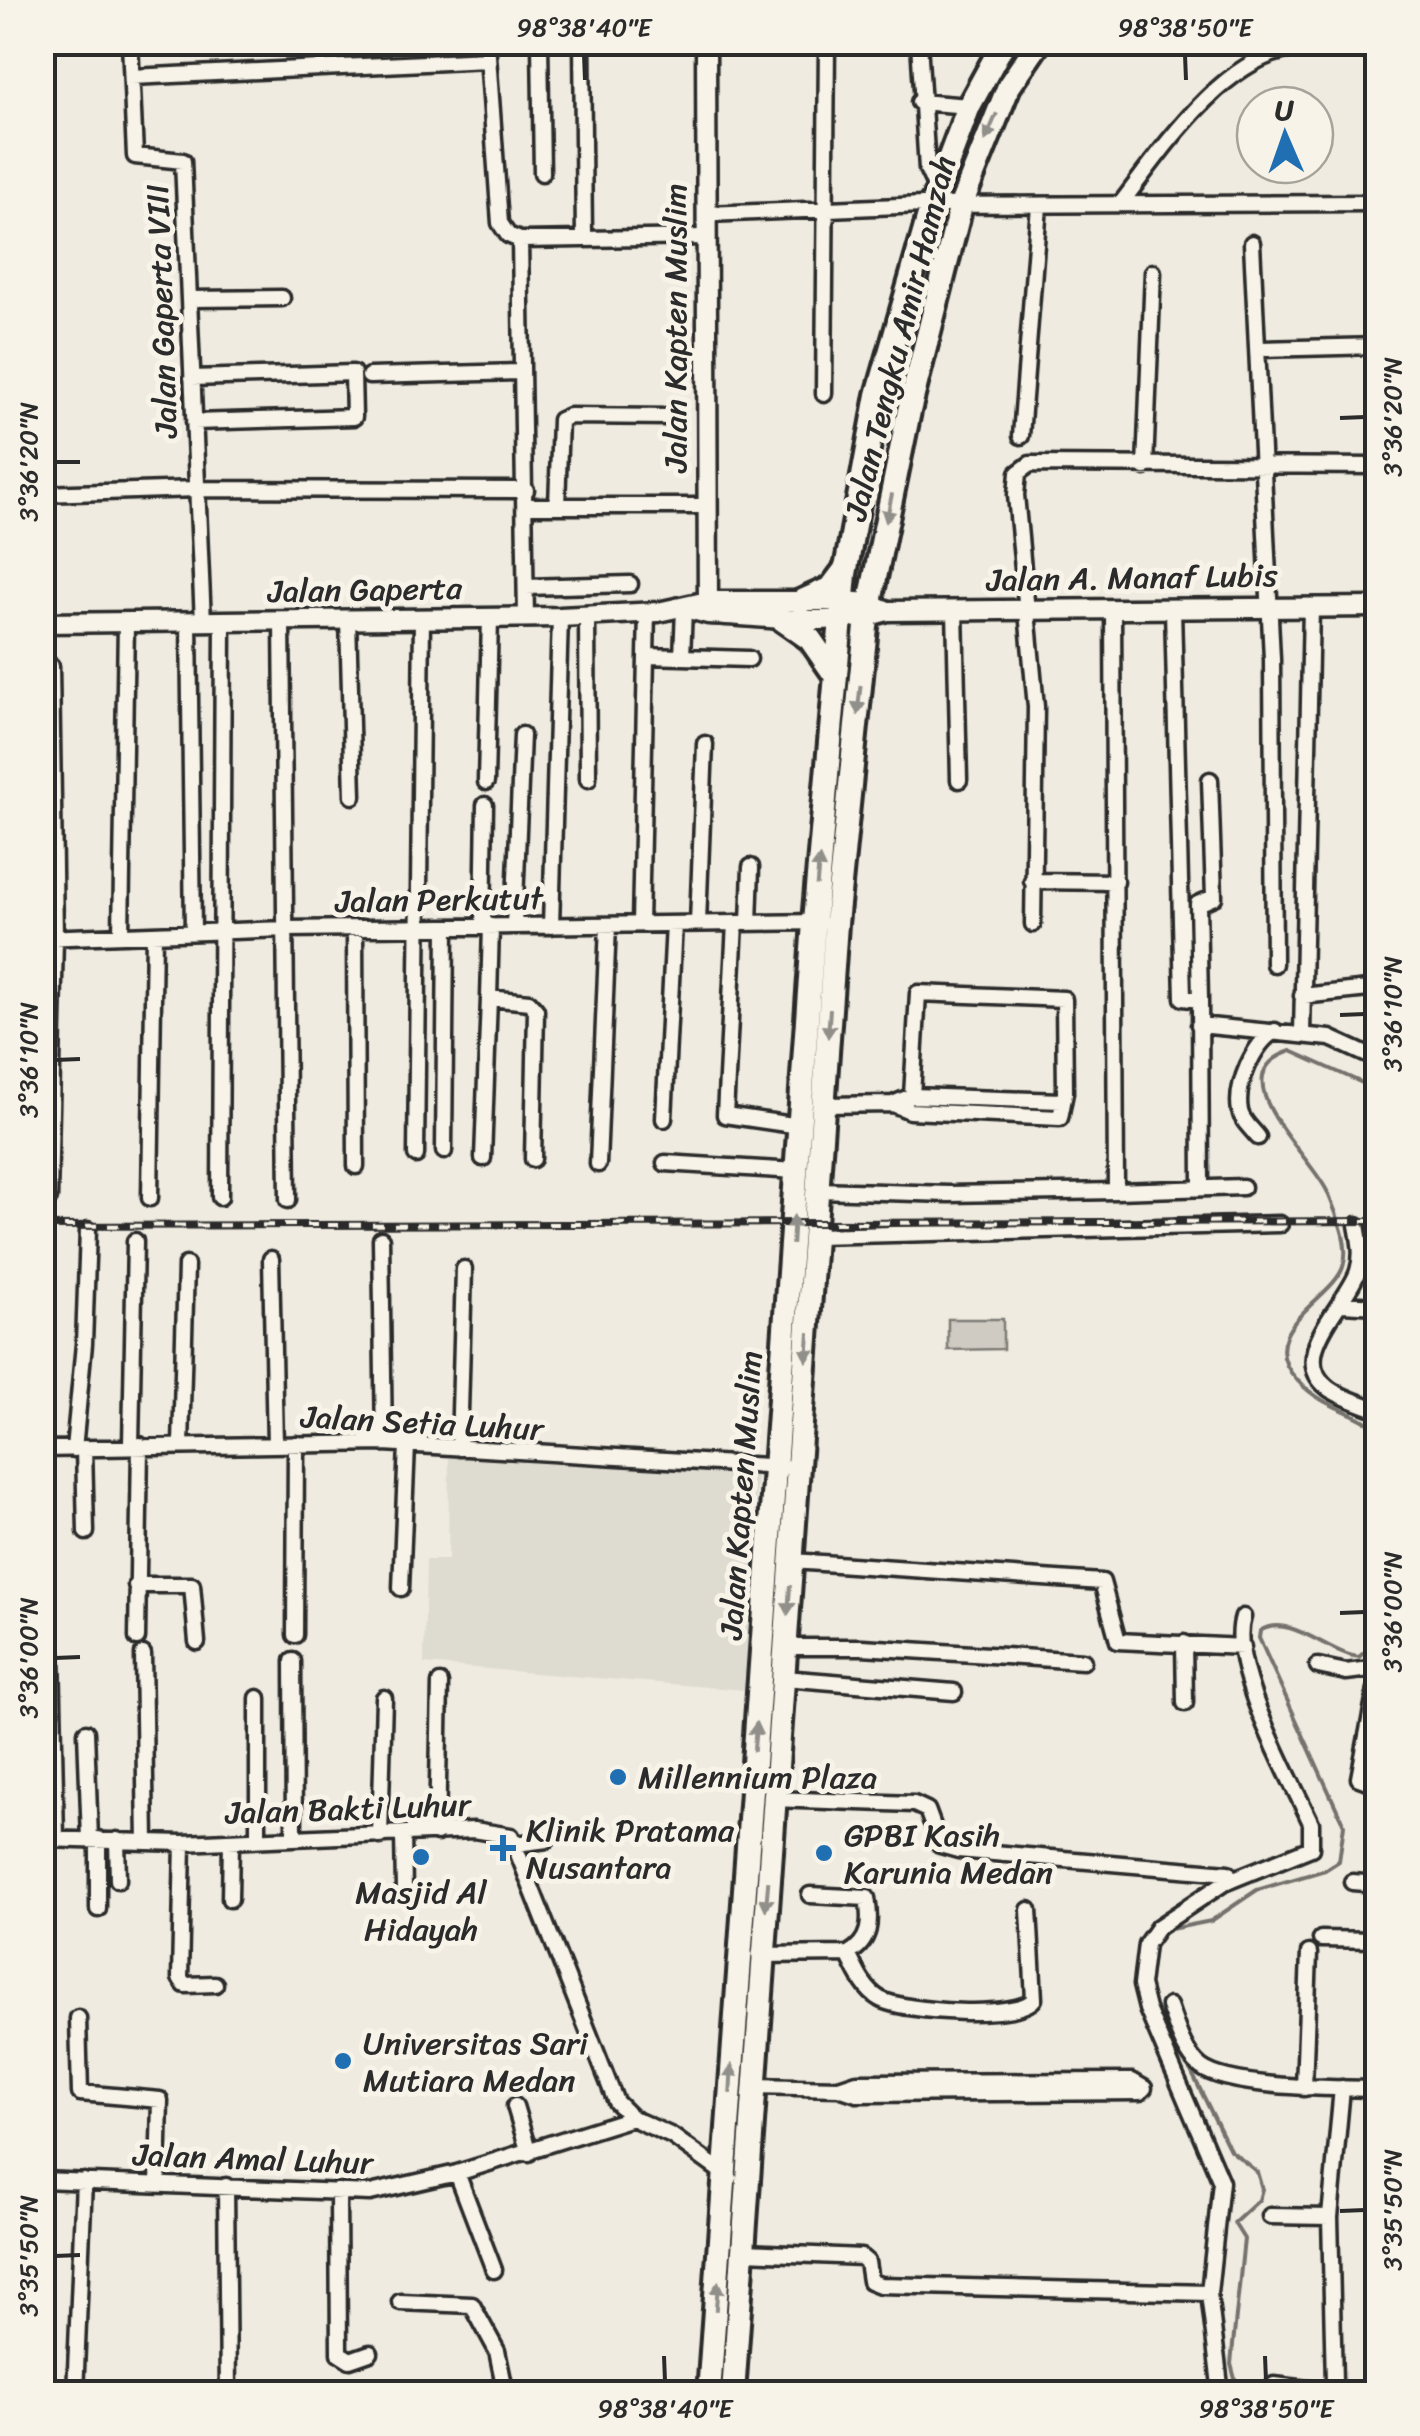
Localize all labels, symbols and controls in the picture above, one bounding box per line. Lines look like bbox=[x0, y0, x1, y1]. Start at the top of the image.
text: 98°38'40"E bbox=[517, 5, 654, 50]
text: 98°38'50"E bbox=[1118, 5, 1254, 50]
north arrow bbox=[1235, 85, 1335, 185]
text: U bbox=[1274, 86, 1296, 135]
one-way arrow bbox=[983, 112, 999, 142]
street label: Jalan Tengku Amir Hamzah bbox=[827, 149, 973, 528]
street label: Jalan Gaperta VIII bbox=[129, 183, 195, 440]
street label: Jalan Kapten Muslim bbox=[647, 183, 704, 474]
text: 3°36'20"N bbox=[1370, 357, 1415, 477]
text: 3°36'20"N bbox=[6, 402, 51, 522]
one-way arrow bbox=[880, 493, 896, 524]
street label: Jalan A. Manaf Lubis bbox=[985, 547, 1278, 609]
street label: Jalan Gaperta bbox=[266, 560, 464, 620]
one-way arrow bbox=[850, 684, 866, 716]
one-way arrow bbox=[811, 854, 827, 886]
street label: Jalan Perkutut bbox=[334, 870, 544, 930]
text: 3°36'10"N bbox=[1370, 955, 1415, 1072]
text: 3°36'10"N bbox=[6, 1001, 51, 1118]
one-way arrow bbox=[821, 1008, 837, 1040]
one-way arrow bbox=[785, 1213, 801, 1245]
one-way arrow bbox=[800, 1332, 816, 1364]
street label: Jalan Kapten Muslim bbox=[702, 1349, 780, 1642]
street label: Jalan Setia Luhur bbox=[298, 1388, 546, 1458]
text: 3°36'00"N bbox=[1370, 1551, 1415, 1672]
one-way arrow bbox=[781, 1585, 797, 1617]
text: 3°36'00"N bbox=[6, 1597, 51, 1718]
one-way arrow bbox=[747, 1721, 763, 1753]
place label: Millennium Plaza bbox=[638, 1749, 877, 1806]
marker: Millennium Plaza bbox=[607, 1766, 629, 1788]
street label: Jalan Bakti Luhur bbox=[223, 1776, 474, 1842]
place label: Klinik Pratama Nusantara bbox=[526, 1802, 735, 1896]
place label: GPBI Kasih Karunia Medan bbox=[844, 1807, 1053, 1901]
marker: Klinik Pratama Nusantara bbox=[490, 1835, 516, 1861]
marker: GPBI Kasih Karunia Medan bbox=[813, 1842, 835, 1864]
marker: Masjid Al Hidayah bbox=[410, 1846, 432, 1868]
place label: Masjid Al Hidayah bbox=[355, 1864, 488, 1958]
one-way arrow bbox=[759, 1881, 775, 1913]
place label: Universitas Sari Mutiara Medan bbox=[363, 2015, 589, 2109]
marker: Universitas Sari Mutiara Medan bbox=[332, 2050, 354, 2072]
one-way arrow bbox=[723, 2062, 739, 2094]
street label: Jalan Amal Luhur bbox=[131, 2126, 376, 2192]
text: 3°35'50"N bbox=[1370, 2149, 1415, 2271]
text: 3°35'50"N bbox=[6, 2195, 51, 2317]
one-way arrow bbox=[709, 2280, 725, 2312]
text: 98°38'40"E bbox=[598, 2386, 735, 2431]
text: 98°38'50"E bbox=[1199, 2386, 1335, 2431]

